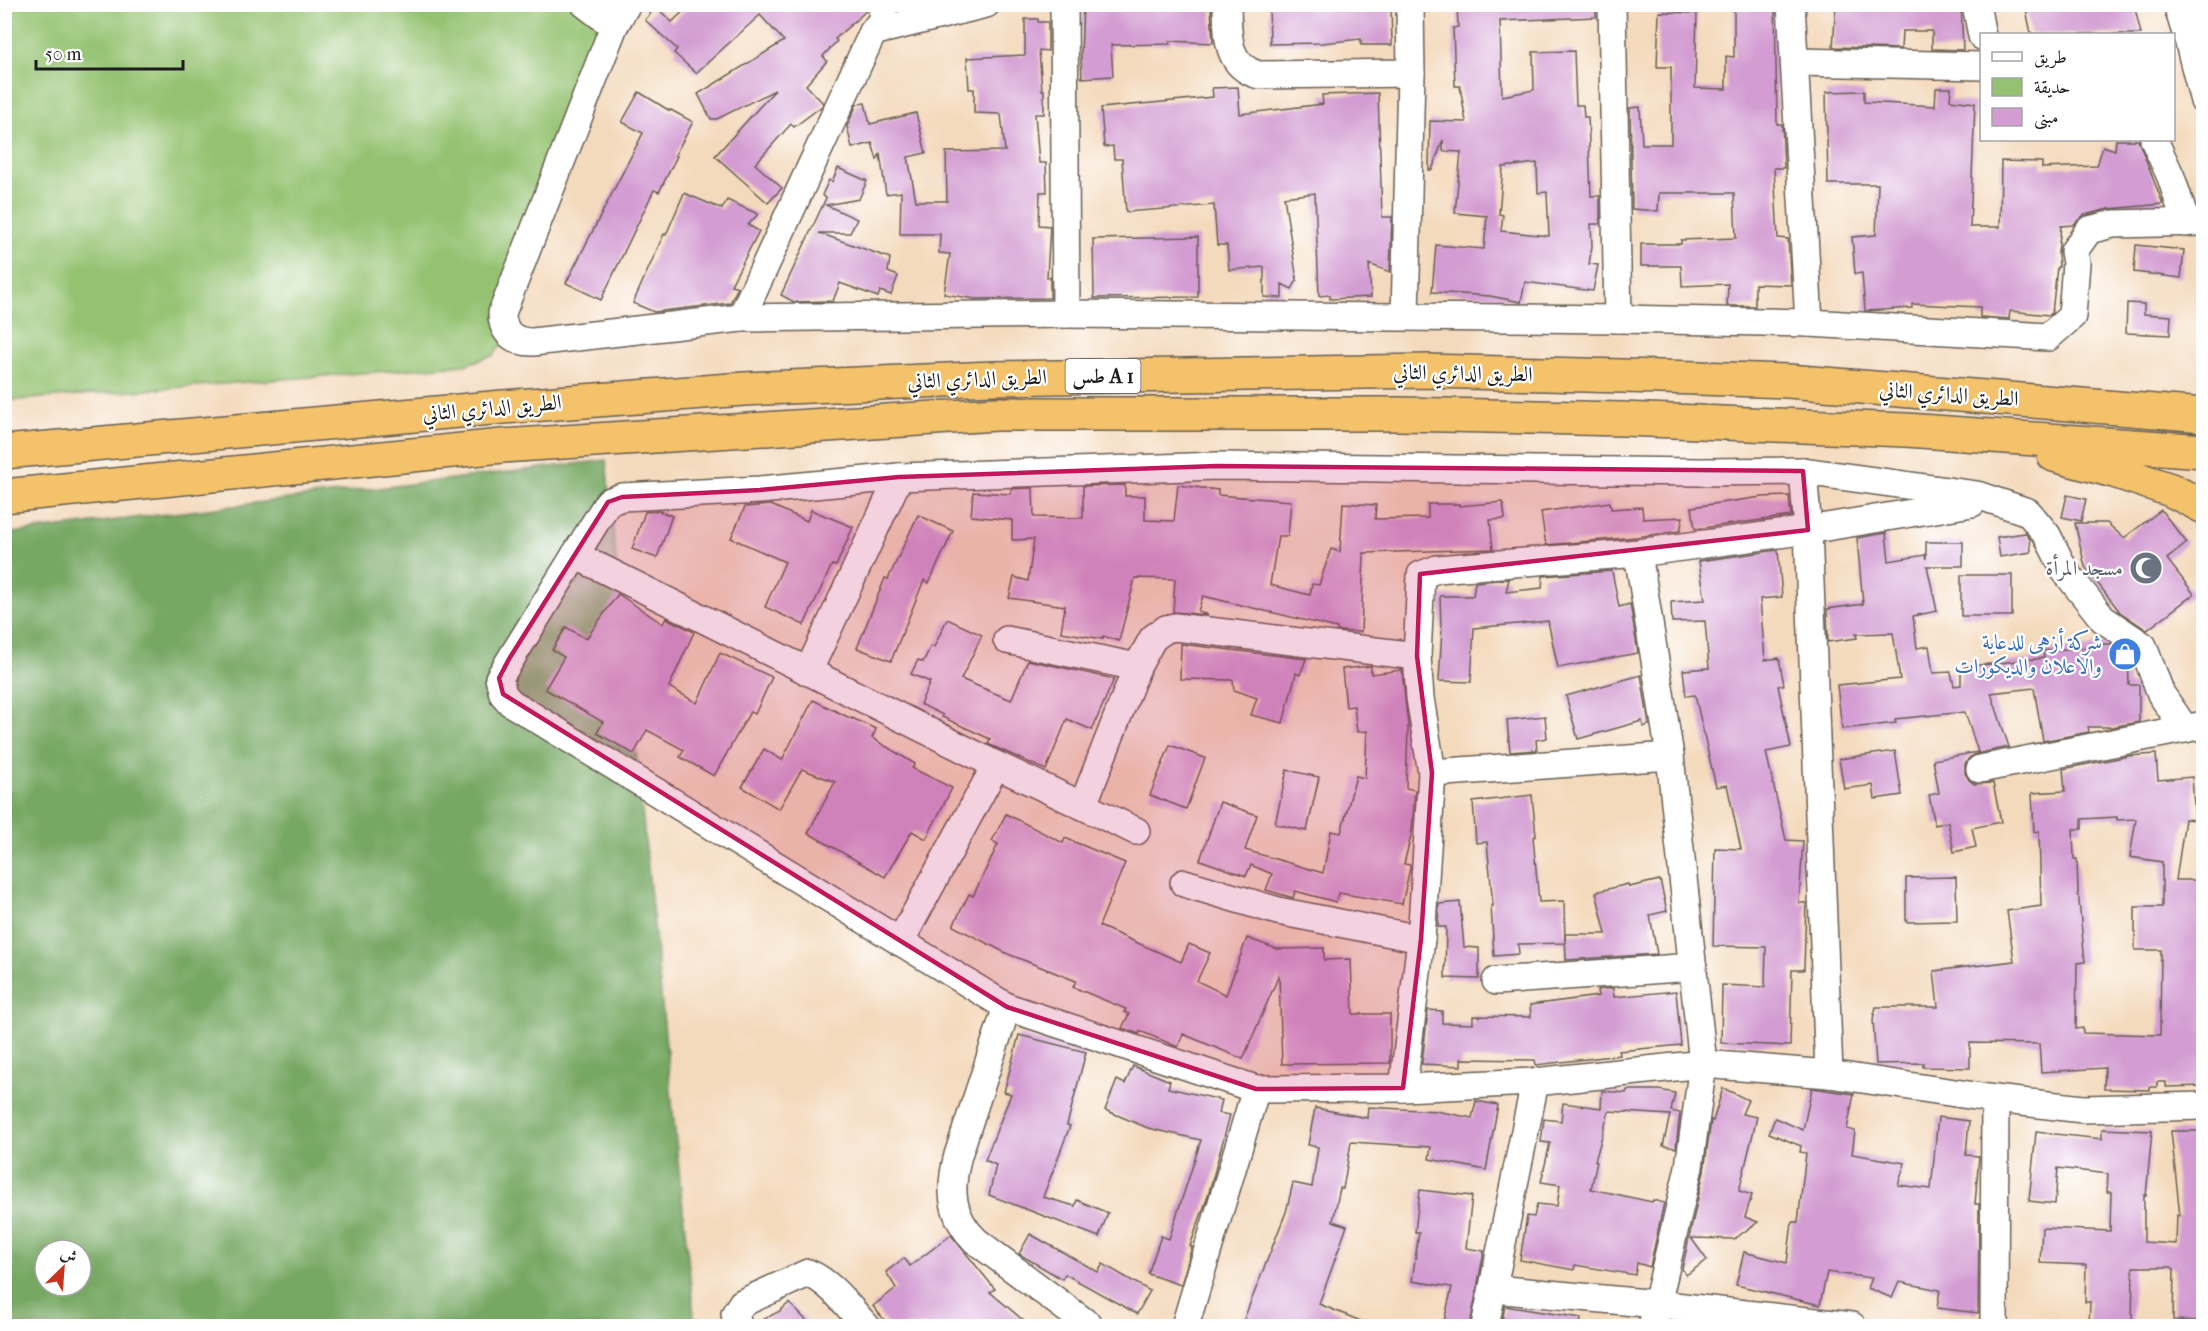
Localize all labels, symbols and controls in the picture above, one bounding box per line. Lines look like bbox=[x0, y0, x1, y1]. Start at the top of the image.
scale bar bbox=[36, 33, 183, 71]
legend bbox=[1980, 33, 2175, 141]
text: 50 m bbox=[45, 44, 82, 65]
text: طريق bbox=[2034, 47, 2067, 69]
text: حديقة bbox=[2034, 77, 2070, 98]
text: مبنى bbox=[2034, 107, 2059, 130]
road number: طس A 1 bbox=[1066, 359, 1140, 393]
street label: الطريق الدائري الثاني bbox=[1393, 360, 1533, 391]
street label: الطريق الدائري الثاني bbox=[907, 365, 1047, 398]
street label: الطريق الدائري الثاني bbox=[1878, 377, 2019, 416]
street label: الطريق الدائري الثاني bbox=[421, 390, 563, 431]
mosque icon: مسجد المرأة bbox=[2128, 550, 2164, 586]
place label: مسجد المرأة bbox=[2045, 553, 2123, 581]
place label: شركة أزهى للدعاية والاعلان والديكورات bbox=[1954, 627, 2102, 679]
shop icon: شركة أزهى للدعاية والاعلان والديكورات bbox=[2107, 636, 2143, 672]
north arrow bbox=[33, 1238, 93, 1298]
text: ش bbox=[58, 1243, 80, 1267]

